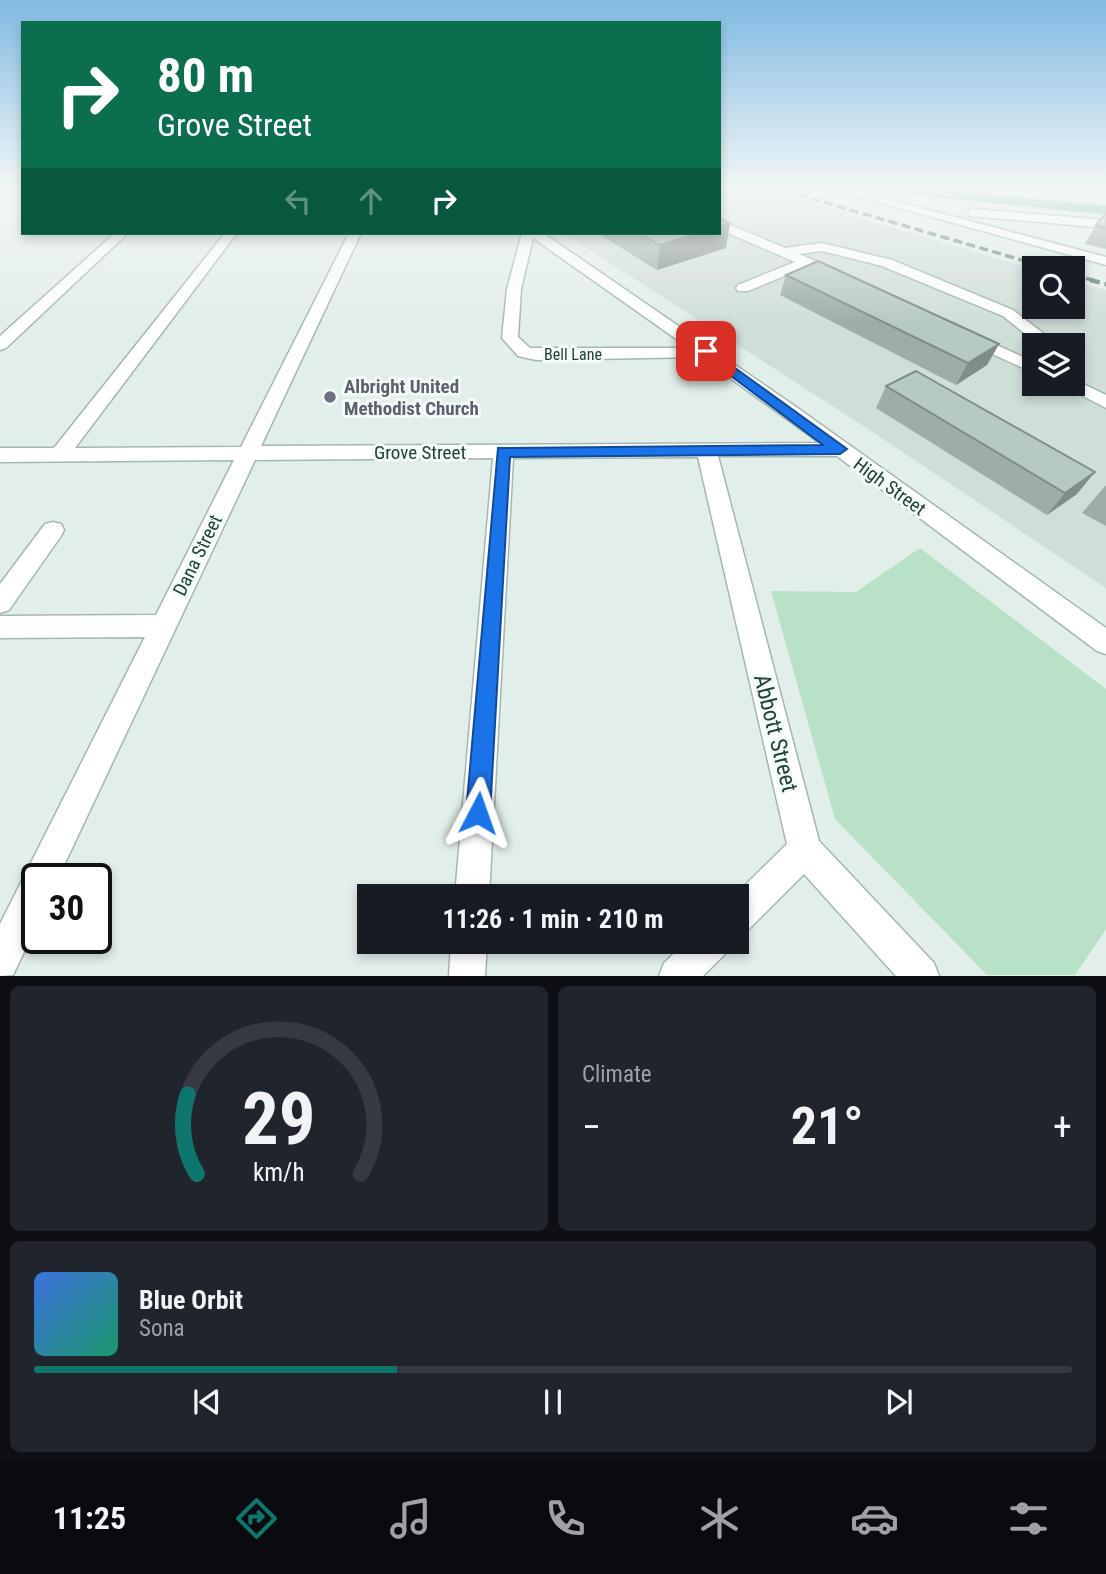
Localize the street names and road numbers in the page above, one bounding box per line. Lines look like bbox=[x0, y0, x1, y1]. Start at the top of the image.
street label: Bell Lane bbox=[544, 345, 602, 364]
street label: Grove Street bbox=[374, 441, 466, 464]
street label: High Street bbox=[849, 453, 930, 520]
street label: Dana Street bbox=[168, 511, 227, 599]
street label: Abbott Street bbox=[748, 672, 803, 795]

